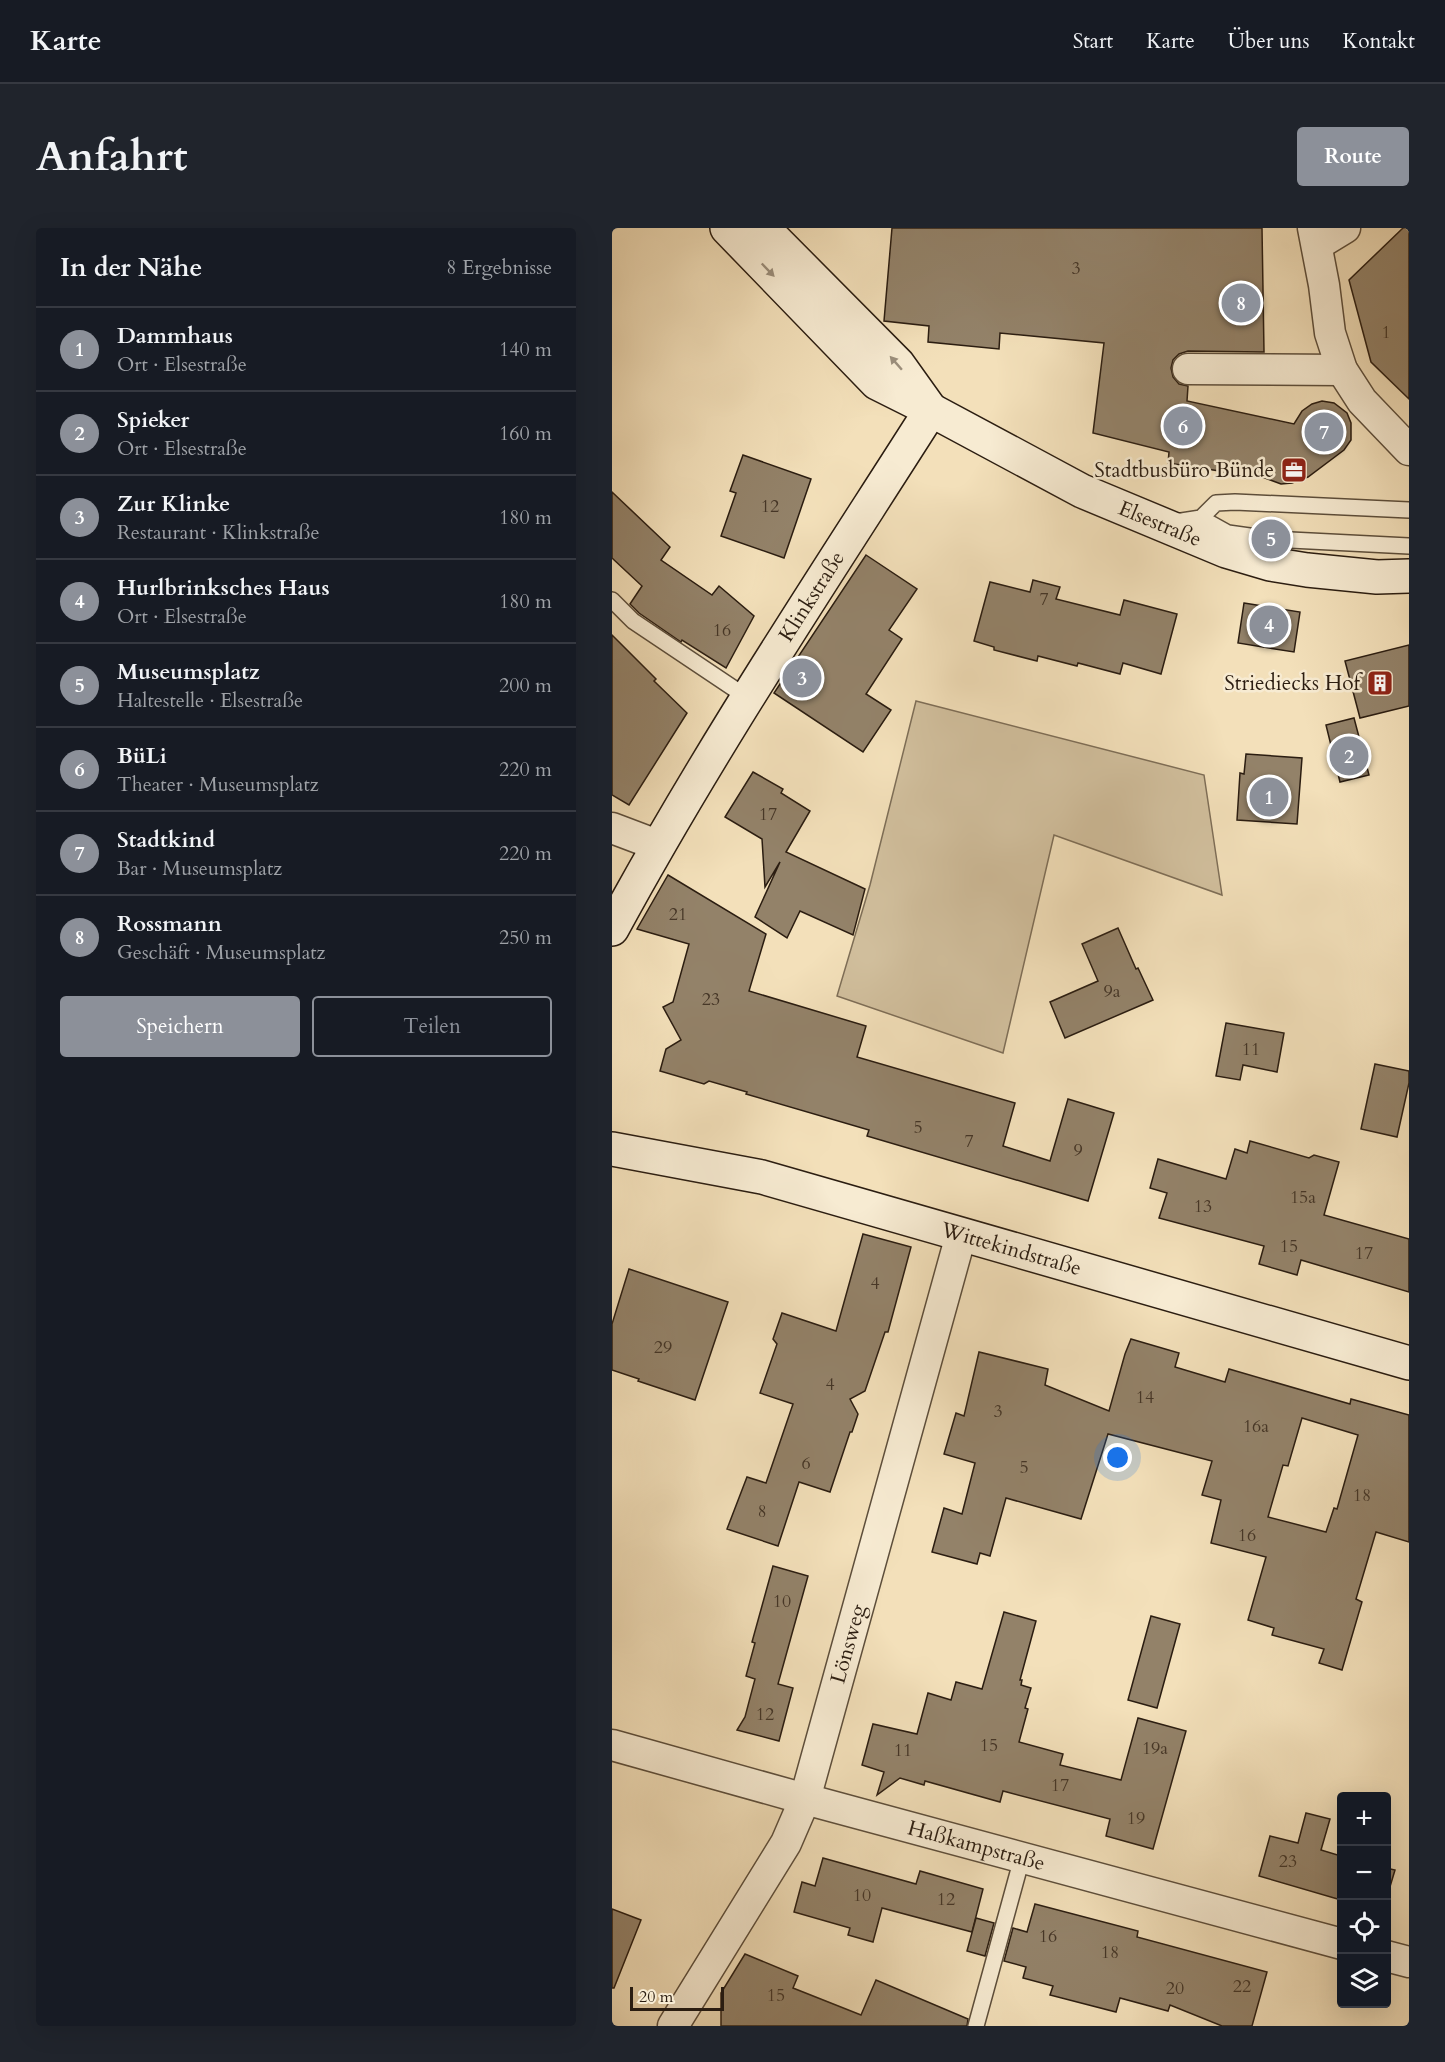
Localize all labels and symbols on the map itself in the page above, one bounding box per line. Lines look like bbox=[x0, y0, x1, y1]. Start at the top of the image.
house number: 3 bbox=[1071, 256, 1081, 281]
one-way arrow bbox=[761, 263, 775, 278]
pin: 8 bbox=[1222, 280, 1260, 326]
house number: 1 bbox=[1381, 320, 1391, 345]
one-way arrow bbox=[890, 356, 903, 371]
pin: 6 bbox=[1164, 404, 1202, 448]
pin: 7 bbox=[1304, 410, 1344, 454]
office icon: Stadtbusbüro Bünde bbox=[1279, 455, 1309, 485]
place label: Stadtbusbüro Bünde bbox=[1094, 456, 1274, 485]
house number: 12 bbox=[761, 494, 779, 519]
street label: Elsestraße bbox=[1114, 494, 1206, 554]
pin: 5 bbox=[1252, 516, 1290, 562]
street label: Klinkstraße bbox=[772, 546, 852, 648]
house number: 7 bbox=[1039, 587, 1049, 612]
pin: 4 bbox=[1250, 602, 1288, 648]
house number: 16 bbox=[713, 618, 731, 643]
pin: 3 bbox=[782, 656, 822, 700]
building icon: Striediecks Hof bbox=[1365, 668, 1395, 698]
place label: Striediecks Hof bbox=[1224, 669, 1364, 698]
pin: 2 bbox=[1330, 734, 1368, 778]
pin: 1 bbox=[1250, 774, 1288, 820]
house number: 17 bbox=[759, 802, 777, 827]
house number: 21 bbox=[669, 902, 687, 927]
house number: 9a bbox=[1104, 979, 1121, 1004]
house number: 23 bbox=[702, 987, 720, 1012]
house number: 11 bbox=[1242, 1037, 1260, 1062]
house number: 5 bbox=[913, 1115, 923, 1140]
house number: 7 bbox=[964, 1129, 974, 1154]
house number: 9 bbox=[1073, 1138, 1083, 1163]
house number: 15a bbox=[1290, 1185, 1316, 1210]
house number: 13 bbox=[1194, 1194, 1212, 1219]
street label: Wittekindstraße bbox=[937, 1215, 1085, 1283]
house number: 15 bbox=[1280, 1234, 1298, 1259]
house number: 17 bbox=[1355, 1241, 1373, 1266]
house number: 4 bbox=[870, 1271, 880, 1296]
house number: 29 bbox=[654, 1335, 672, 1360]
house number: 4 bbox=[825, 1372, 835, 1397]
house number: 14 bbox=[1136, 1385, 1154, 1410]
house number: 3 bbox=[993, 1399, 1003, 1424]
house number: 16a bbox=[1243, 1414, 1269, 1439]
your location bbox=[1103, 1443, 1132, 1472]
house number: 6 bbox=[801, 1451, 811, 1476]
house number: 5 bbox=[1019, 1455, 1029, 1480]
house number: 18 bbox=[1353, 1483, 1371, 1508]
house number: 8 bbox=[757, 1499, 767, 1524]
house number: 16 bbox=[1238, 1523, 1256, 1548]
house number: 10 bbox=[773, 1589, 791, 1614]
street label: Lönsweg bbox=[824, 1601, 873, 1687]
house number: 12 bbox=[756, 1702, 774, 1727]
house number: 15 bbox=[980, 1733, 998, 1758]
house number: 19a bbox=[1142, 1736, 1168, 1761]
house number: 11 bbox=[894, 1738, 912, 1763]
house number: 17 bbox=[1051, 1773, 1069, 1798]
house number: 19 bbox=[1127, 1806, 1145, 1831]
street label: Haßkampstraße bbox=[905, 1813, 1048, 1878]
house number: 23 bbox=[1279, 1849, 1297, 1874]
house number: 10 bbox=[853, 1883, 871, 1908]
house number: 12 bbox=[937, 1887, 955, 1912]
house number: 16 bbox=[1039, 1924, 1057, 1949]
house number: 18 bbox=[1101, 1940, 1119, 1965]
house number: 22 bbox=[1233, 1974, 1251, 1999]
house number: 20 bbox=[1166, 1976, 1184, 2001]
house number: 15 bbox=[767, 1983, 785, 2008]
scale bar bbox=[630, 1984, 724, 2012]

